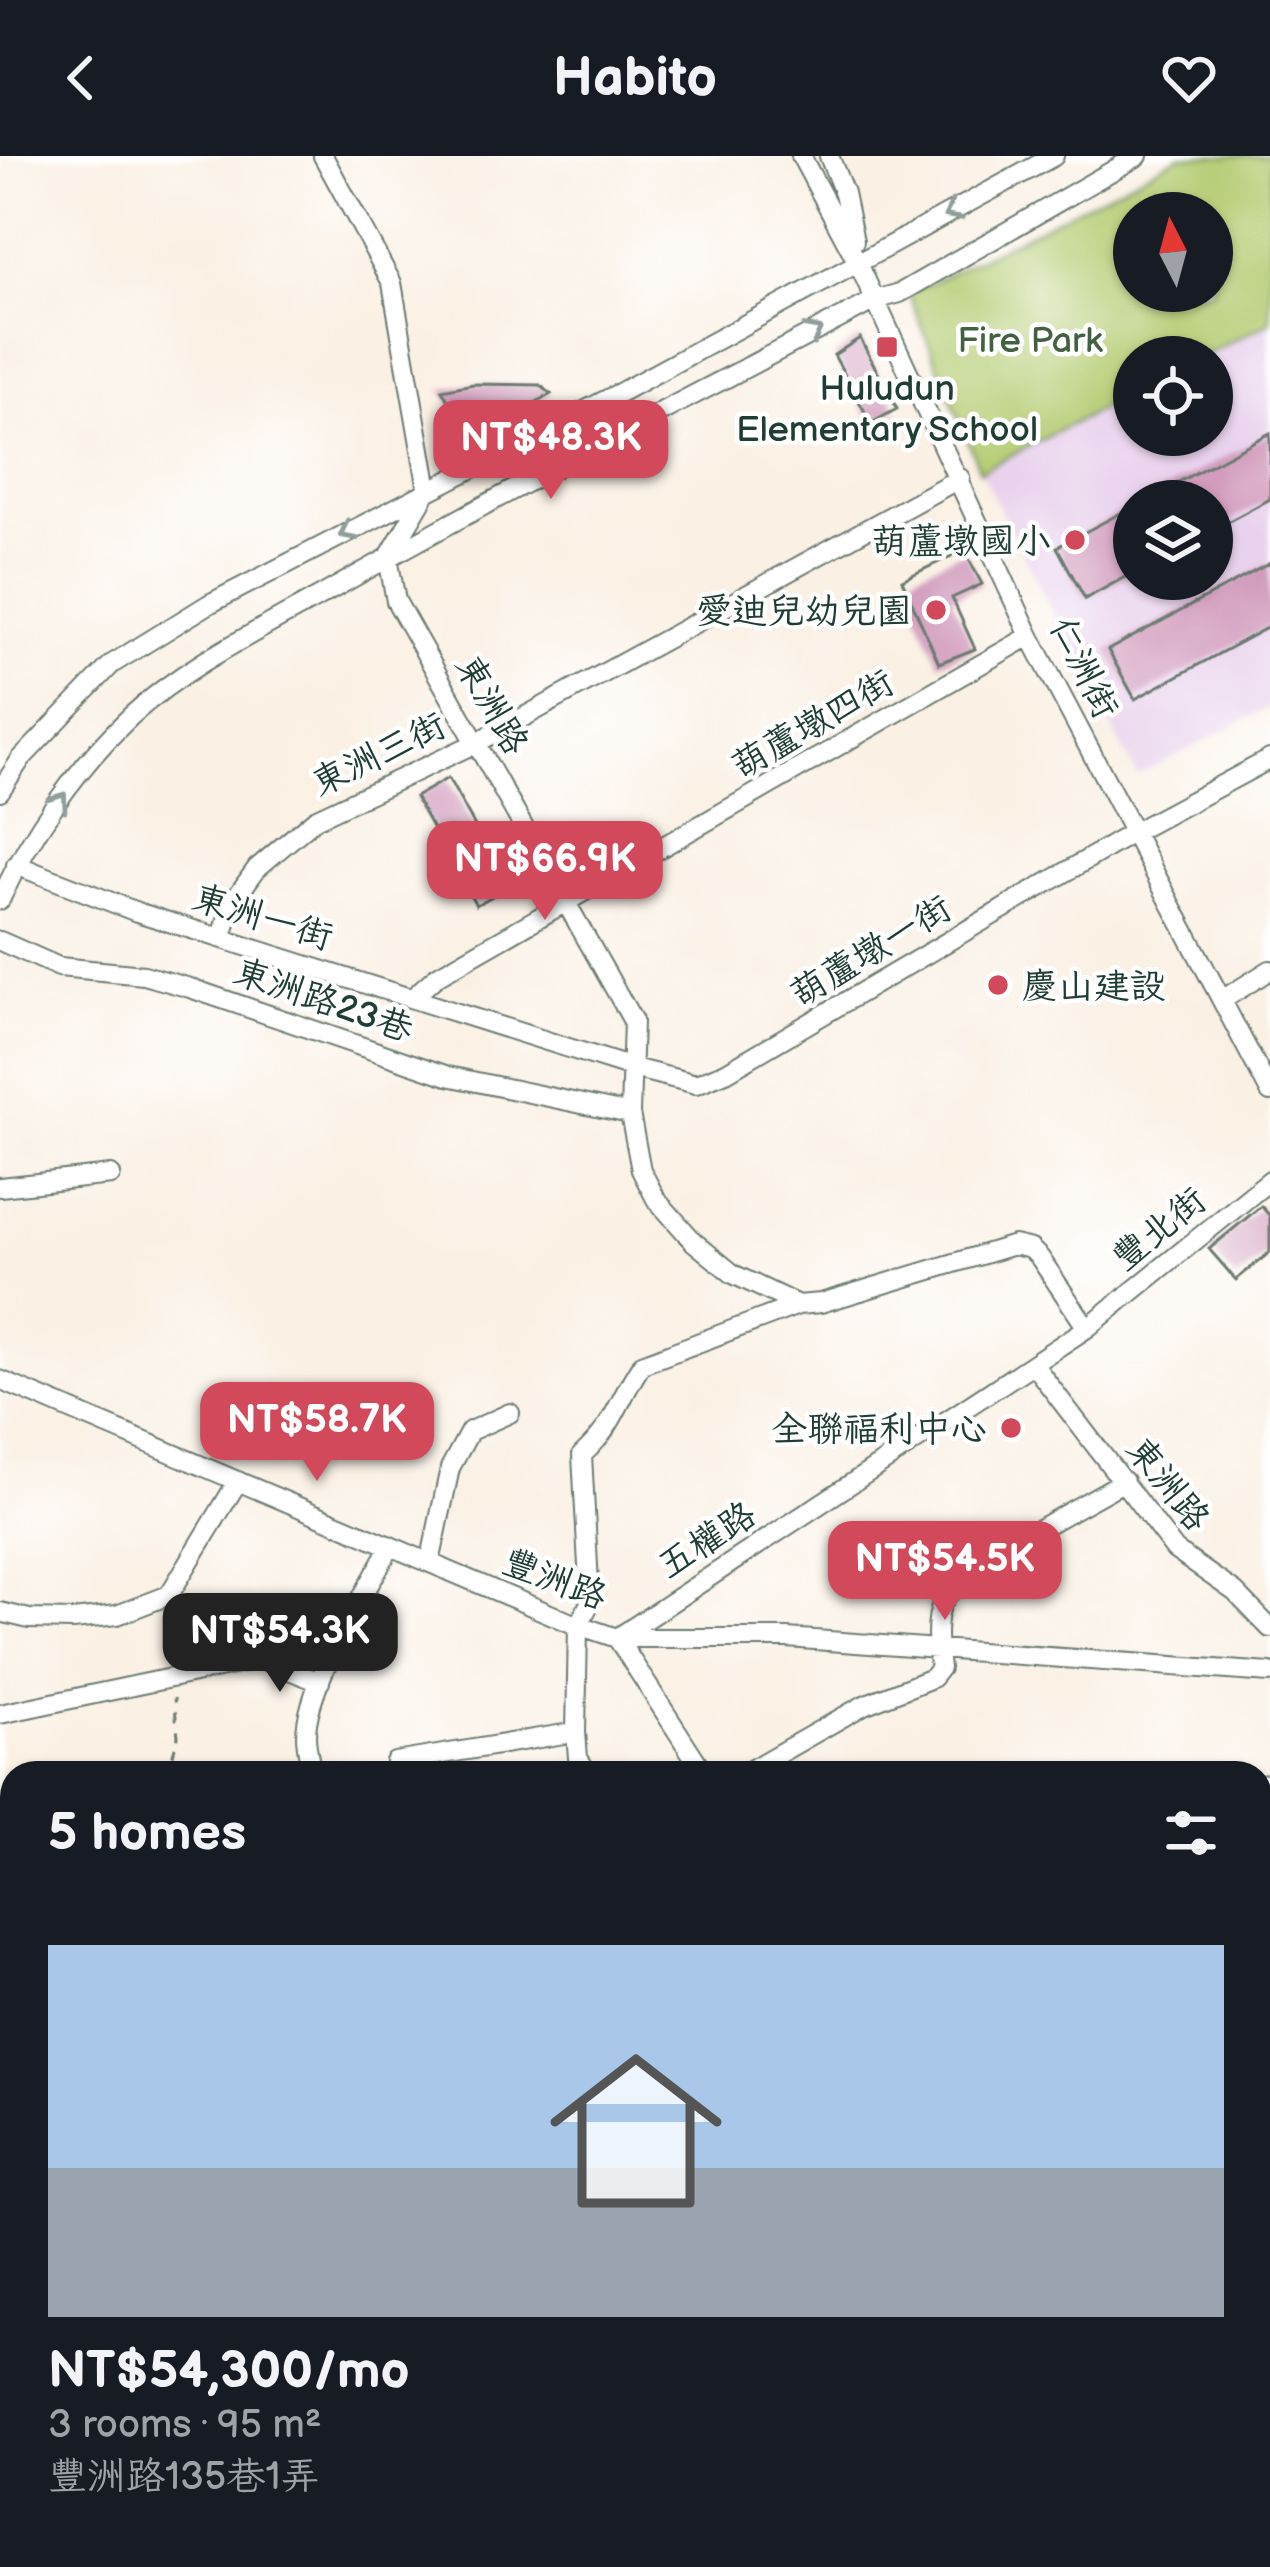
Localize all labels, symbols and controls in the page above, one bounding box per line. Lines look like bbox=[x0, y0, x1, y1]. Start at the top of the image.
icon: back bbox=[48, 45, 114, 111]
icon: heart bbox=[1156, 45, 1222, 111]
text: Habito bbox=[553, 46, 717, 111]
north arrow bbox=[1113, 192, 1233, 312]
map controls bbox=[1113, 192, 1233, 600]
one-way arrow bbox=[943, 198, 964, 221]
park label: Fire Park bbox=[957, 320, 1103, 363]
one-way arrow bbox=[801, 323, 822, 346]
marker: Huludun Elementary School bbox=[874, 334, 900, 360]
button: locate bbox=[1113, 336, 1233, 456]
place label: Huludun Elementary School bbox=[736, 368, 1038, 452]
pin: NT$48.3K bbox=[427, 400, 675, 502]
text: NT$48.3K bbox=[460, 415, 642, 462]
button: layers bbox=[1113, 480, 1233, 600]
one-way arrow bbox=[338, 518, 360, 541]
place label: 葫蘆墩國小 bbox=[871, 521, 1051, 564]
marker: 葫蘆墩國小 bbox=[1062, 527, 1088, 553]
place label: 愛迪兒幼兒園 bbox=[696, 591, 912, 634]
marker: 愛迪兒幼兒園 bbox=[923, 597, 949, 623]
street label: 仁洲街 bbox=[1039, 610, 1126, 726]
street label: 東洲路 bbox=[445, 648, 536, 763]
street label: 葫蘆墩四街 bbox=[725, 662, 902, 789]
street label: 東洲三街 bbox=[305, 704, 453, 806]
one-way arrow bbox=[46, 791, 68, 813]
pin: NT$66.9K bbox=[421, 821, 669, 923]
text: NT$66.9K bbox=[454, 836, 636, 883]
street label: 東洲一街 bbox=[187, 877, 337, 960]
street label: 葫蘆墩一街 bbox=[783, 887, 960, 1017]
street label: 東洲路23巷 bbox=[228, 951, 418, 1052]
place label: 慶山建設 bbox=[1022, 966, 1166, 1009]
marker: 慶山建設 bbox=[985, 972, 1011, 998]
street label: 豐北街 bbox=[1104, 1179, 1215, 1281]
pin: NT$58.7K bbox=[193, 1382, 441, 1484]
text: NT$58.7K bbox=[227, 1397, 407, 1444]
place label: 全聯福利中心 bbox=[771, 1409, 987, 1452]
marker: 全聯福利中心 bbox=[998, 1415, 1024, 1441]
street label: 東洲路 bbox=[1116, 1429, 1218, 1540]
street label: 五權路 bbox=[650, 1494, 764, 1589]
pin: NT$54.5K bbox=[821, 1521, 1069, 1623]
text: NT$54.5K bbox=[855, 1536, 1035, 1583]
street label: 豐洲路 bbox=[496, 1541, 612, 1620]
pin: NT$54.3K bbox=[156, 1593, 404, 1695]
text: NT$54.3K bbox=[190, 1608, 370, 1655]
icon: filters bbox=[1158, 1800, 1224, 1866]
text: 5 homes bbox=[48, 1803, 246, 1864]
icon: home bbox=[528, 2023, 744, 2239]
text: NT$54,300/mo bbox=[48, 2341, 410, 2402]
text: 3 rooms · 95 m² bbox=[48, 2402, 322, 2449]
text: 豐洲路135巷1弄 bbox=[48, 2454, 320, 2501]

